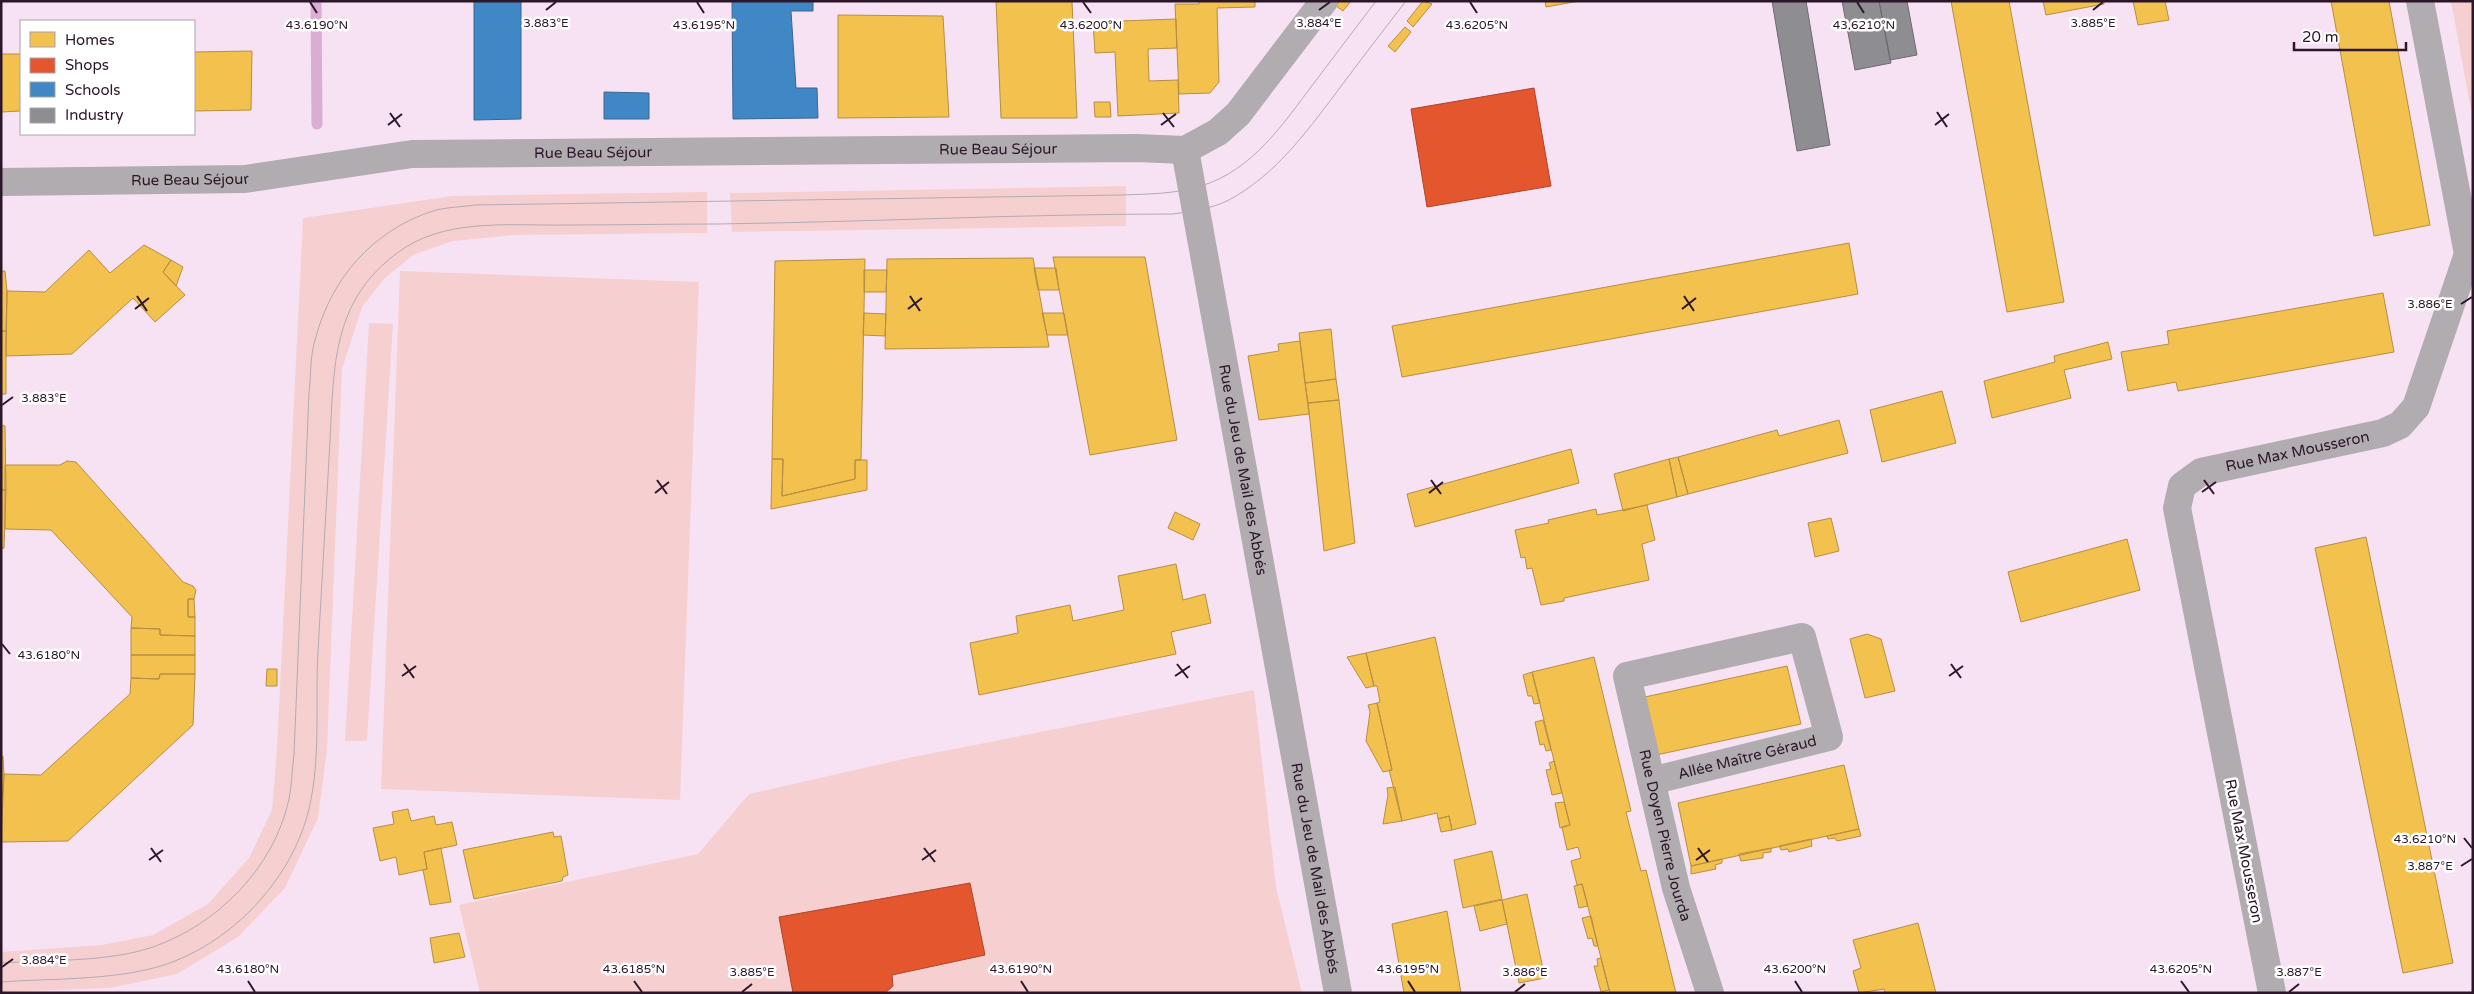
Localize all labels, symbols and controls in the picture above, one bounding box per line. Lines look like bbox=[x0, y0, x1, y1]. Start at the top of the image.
text: 3.883°E bbox=[523, 16, 569, 30]
text: 3.884°E bbox=[1296, 16, 1342, 30]
text: 3.885°E bbox=[2070, 16, 2116, 30]
text: 43.6190°N bbox=[286, 18, 348, 32]
text: 43.6195°N bbox=[673, 18, 735, 32]
text: 43.6200°N bbox=[1060, 18, 1122, 32]
text: 43.6205°N bbox=[1446, 18, 1508, 32]
text: 43.6210°N bbox=[1833, 18, 1895, 32]
legend bbox=[20, 20, 195, 135]
scale bar bbox=[2294, 20, 2406, 52]
text: 20 m bbox=[2302, 28, 2339, 46]
text: Homes bbox=[65, 31, 115, 49]
text: Shops bbox=[65, 56, 109, 74]
text: Schools bbox=[65, 81, 121, 99]
text: Industry bbox=[65, 106, 124, 124]
street label: Rue Beau Séjour bbox=[939, 140, 1057, 159]
street label: Rue Beau Séjour bbox=[534, 143, 652, 162]
street label: Rue Beau Séjour bbox=[131, 169, 251, 189]
text: 3.886°E bbox=[2407, 297, 2453, 311]
street label: Rue du Jeu de Mail des Abbés bbox=[1215, 363, 1271, 577]
text: 3.883°E bbox=[21, 391, 67, 405]
street label: Rue Max Mousseron bbox=[2224, 427, 2371, 475]
text: 43.6180°N bbox=[18, 648, 80, 662]
street label: Allée Maître Géraud bbox=[1676, 731, 1818, 783]
street label: Rue Doyen Pierre Jourda bbox=[1635, 748, 1695, 923]
street label: Rue du Jeu de Mail des Abbés bbox=[1287, 761, 1343, 975]
street label: Rue Max Mousseron bbox=[2221, 777, 2267, 925]
text: 43.6210°N bbox=[2394, 832, 2456, 846]
text: 3.887°E bbox=[2407, 859, 2453, 873]
text: 3.884°E bbox=[21, 953, 67, 967]
text: 43.6180°N bbox=[217, 962, 279, 976]
text: 43.6185°N bbox=[603, 962, 665, 976]
text: 43.6190°N bbox=[990, 962, 1052, 976]
text: 43.6195°N bbox=[1377, 962, 1439, 976]
text: 43.6200°N bbox=[1764, 962, 1826, 976]
text: 43.6205°N bbox=[2150, 962, 2212, 976]
text: 3.885°E bbox=[729, 965, 775, 979]
text: 3.886°E bbox=[1502, 965, 1548, 979]
text: 3.887°E bbox=[2276, 965, 2322, 979]

